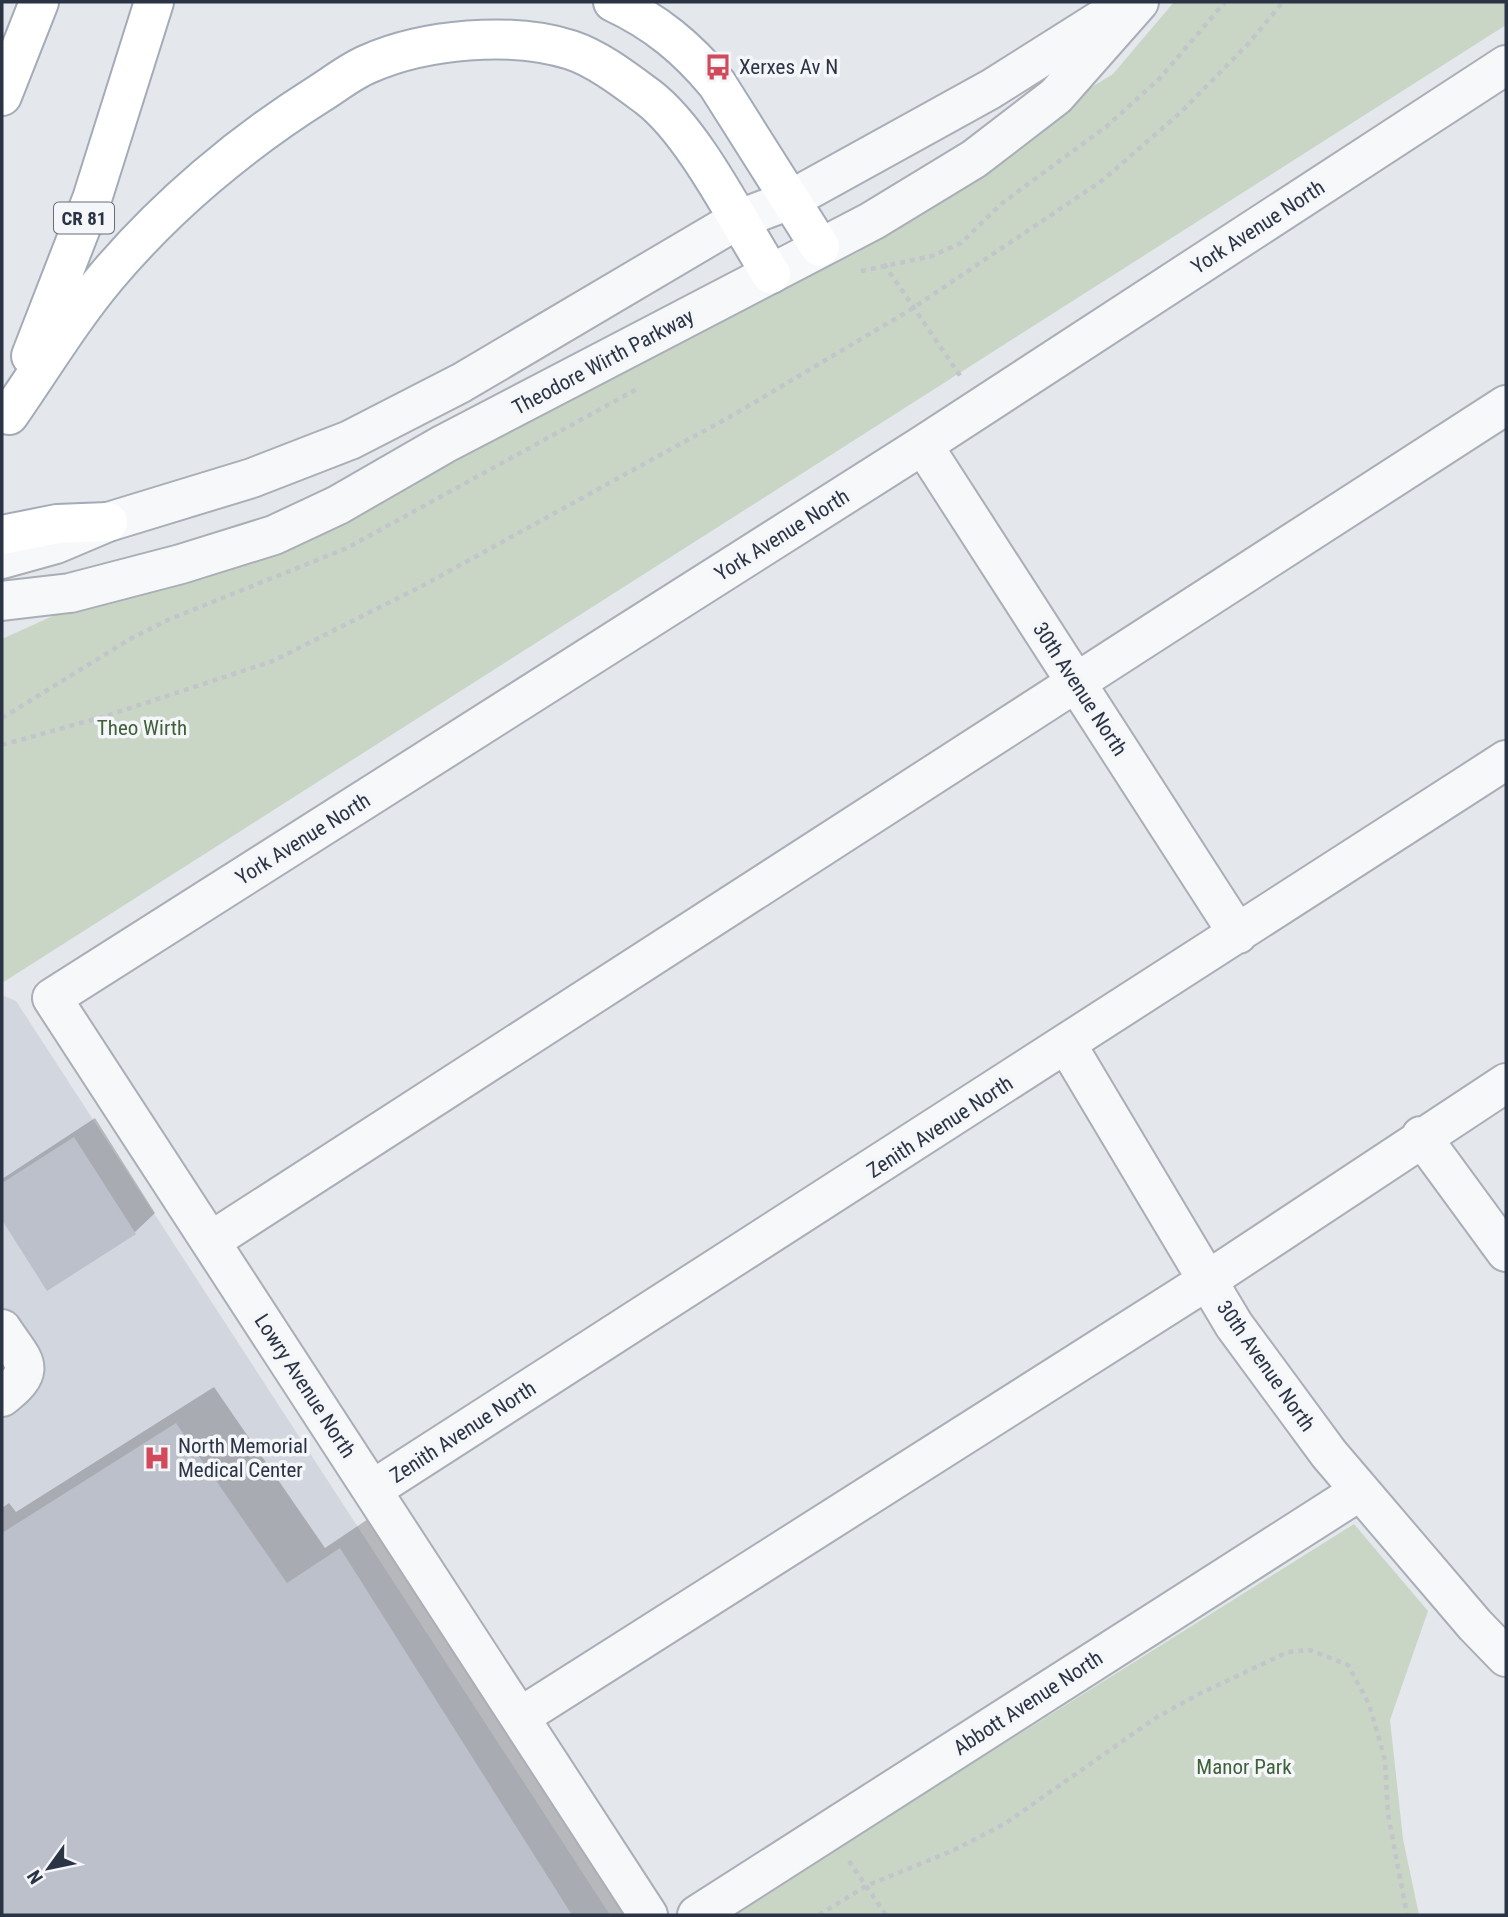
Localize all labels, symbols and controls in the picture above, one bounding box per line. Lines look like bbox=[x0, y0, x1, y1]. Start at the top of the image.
bus stop icon: Xerxes Av N bbox=[703, 52, 733, 82]
place label: Xerxes Av N bbox=[739, 55, 838, 79]
street label: York Avenue North bbox=[1187, 175, 1329, 279]
road number: CR 81 bbox=[54, 202, 114, 233]
street label: Theodore Wirth Parkway bbox=[508, 304, 698, 420]
street label: York Avenue North bbox=[710, 484, 854, 586]
street label: 30th Avenue North bbox=[1028, 618, 1132, 760]
park label: Theo Wirth bbox=[97, 716, 187, 740]
street label: York Avenue North bbox=[231, 788, 375, 890]
street label: Zenith Avenue North bbox=[863, 1071, 1017, 1183]
street label: 30th Avenue North bbox=[1212, 1296, 1320, 1436]
street label: Lowry Avenue North bbox=[250, 1310, 360, 1462]
street label: Zenith Avenue North bbox=[386, 1376, 540, 1488]
place label: North Memorial Medical Center bbox=[178, 1434, 308, 1482]
hospital icon: North Memorial Medical Center bbox=[142, 1443, 172, 1473]
street label: Abbott Avenue North bbox=[949, 1646, 1107, 1760]
park label: Manor Park bbox=[1196, 1755, 1292, 1779]
north arrow bbox=[14, 1833, 84, 1903]
text: N bbox=[22, 1866, 48, 1888]

